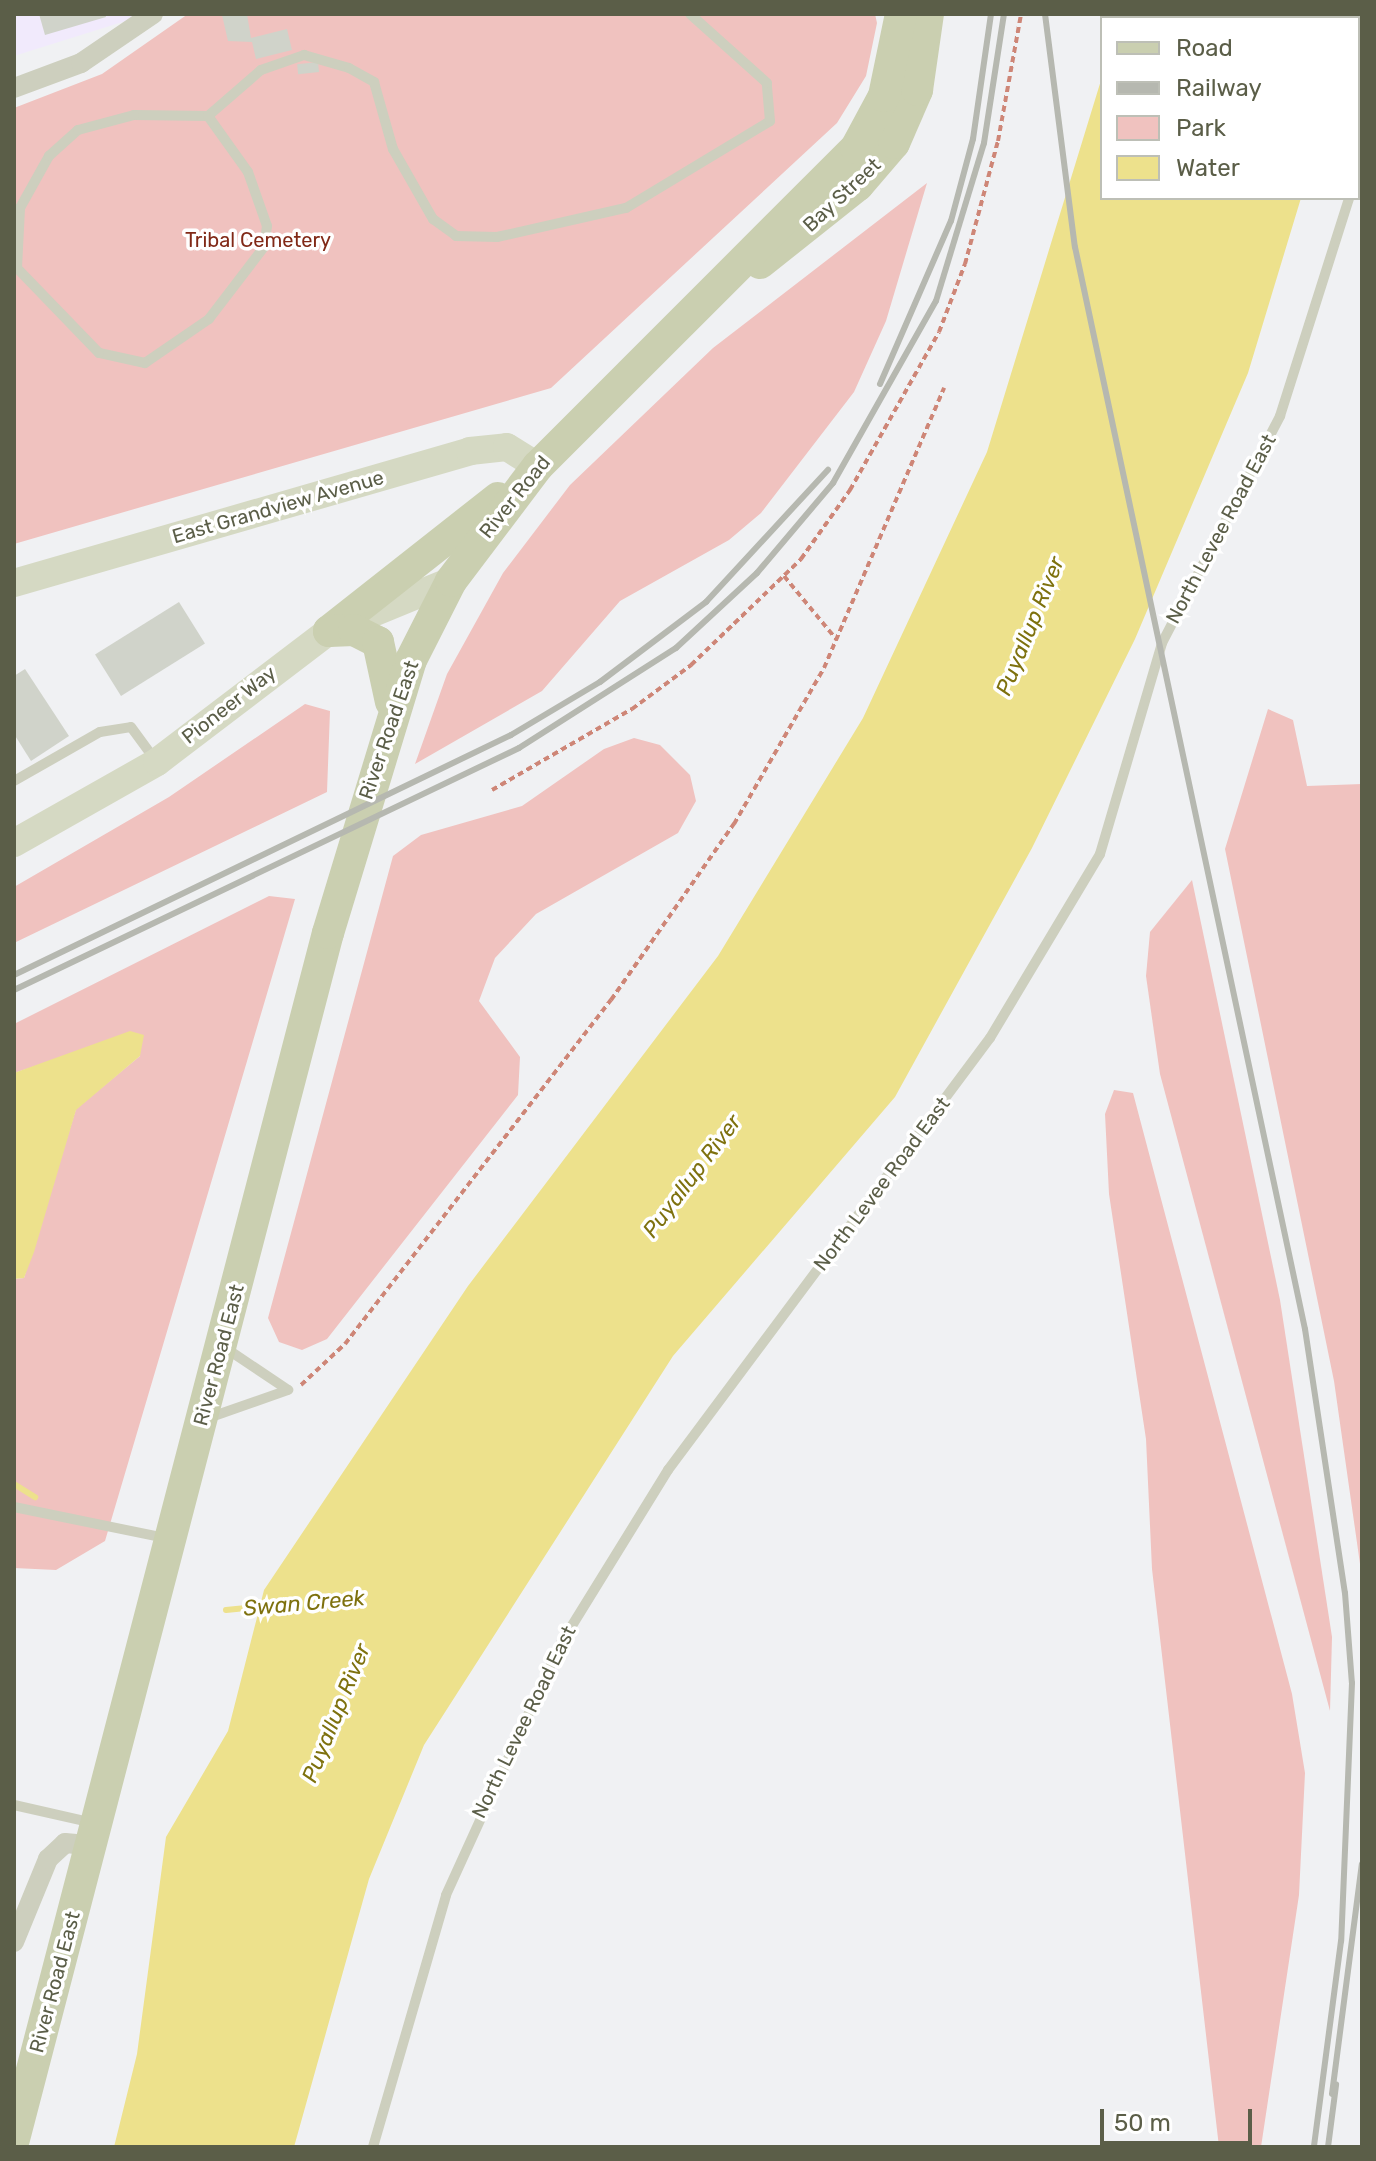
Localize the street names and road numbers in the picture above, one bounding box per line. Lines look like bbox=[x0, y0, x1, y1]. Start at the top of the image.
street label: Bay Street bbox=[798, 153, 886, 237]
street label: North Levee Road East bbox=[1161, 430, 1281, 628]
street label: River Road bbox=[474, 451, 556, 543]
street label: East Grandview Avenue bbox=[169, 465, 387, 549]
street label: River Road East bbox=[354, 657, 424, 803]
street label: Pioneer Way bbox=[177, 661, 281, 749]
street label: North Levee Road East bbox=[809, 1092, 955, 1276]
street label: River Road East bbox=[189, 1281, 249, 1429]
street label: North Levee Road East bbox=[467, 1622, 581, 1822]
street label: River Road East bbox=[25, 1908, 85, 2056]

